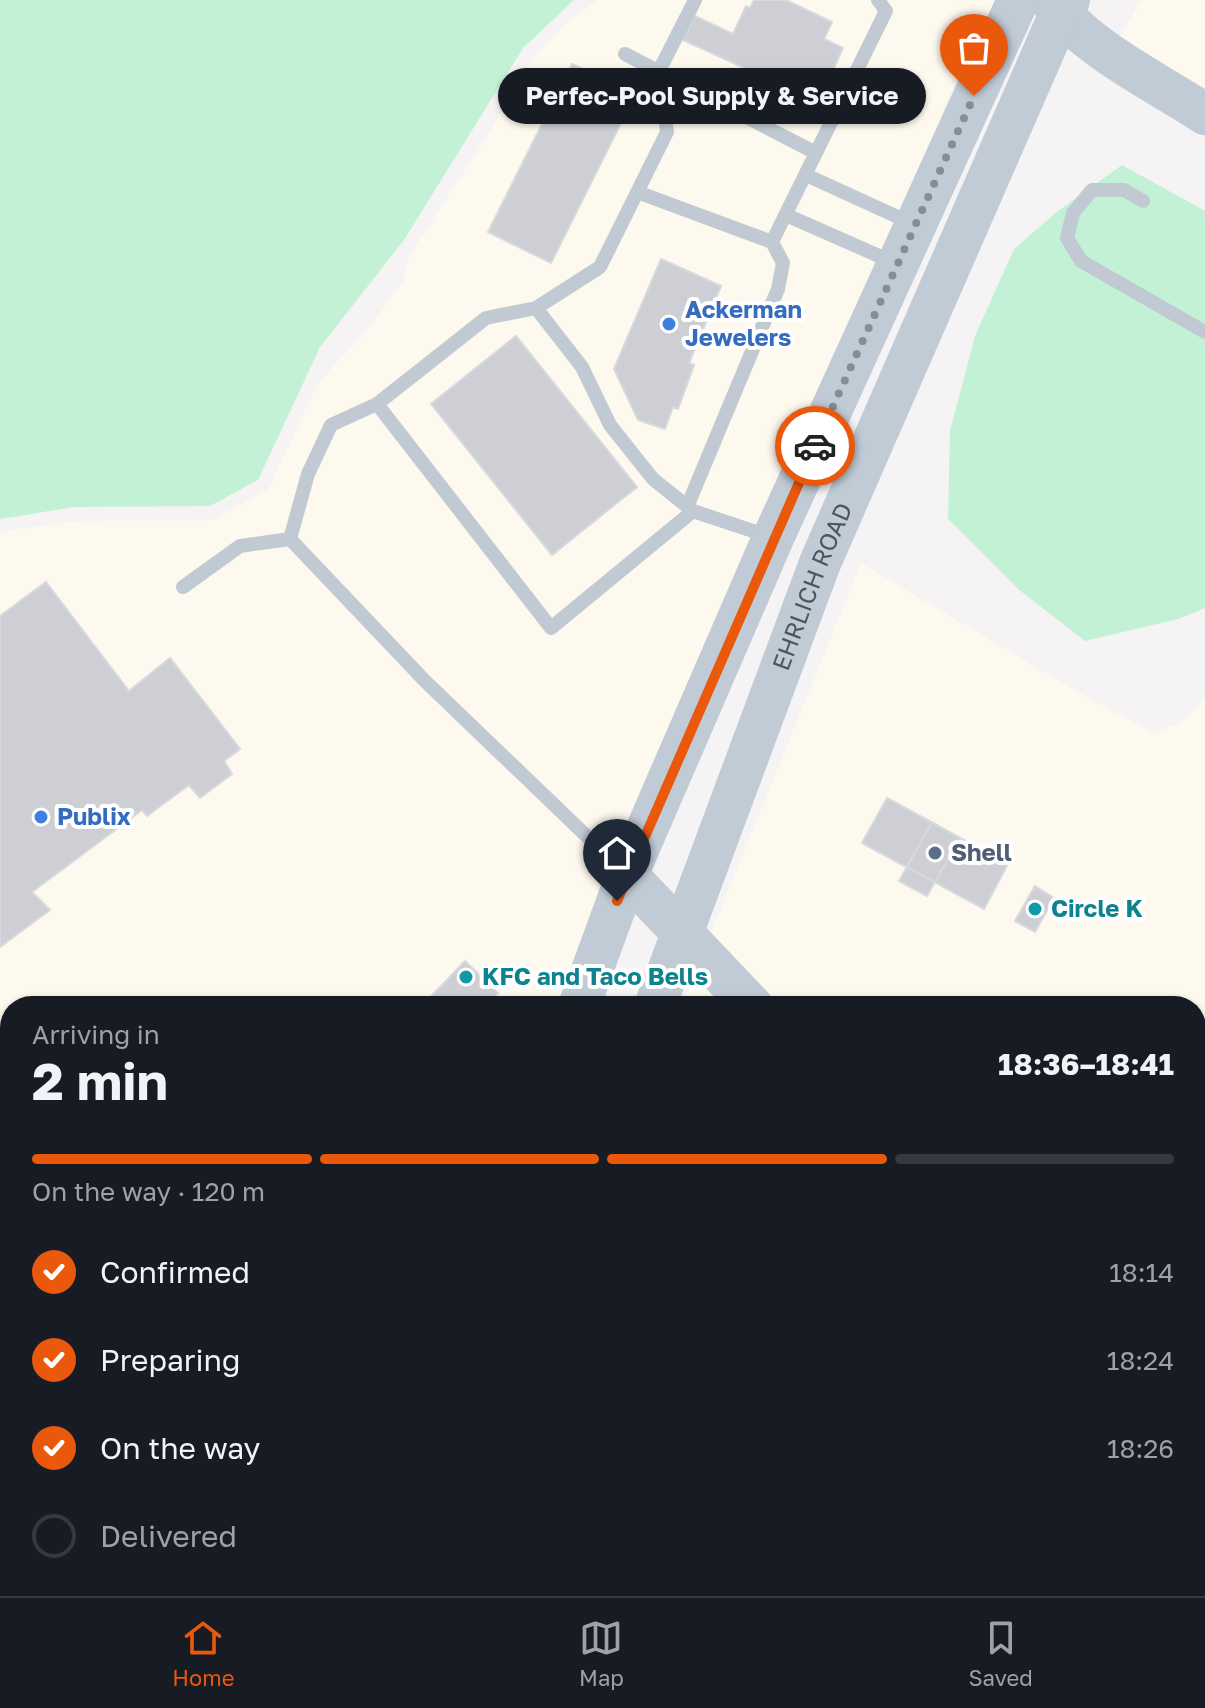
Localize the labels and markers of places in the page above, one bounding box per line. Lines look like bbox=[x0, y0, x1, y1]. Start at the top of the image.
pin bbox=[940, 14.0, 1008, 96]
callout: Perfec-Pool Supply & Service bbox=[498, 68, 926, 124]
place label: Ackerman Jewelers bbox=[685, 294, 802, 351]
marker: Ackerman Jewelers bbox=[660, 315, 678, 333]
place label: Publix bbox=[57, 801, 131, 830]
marker: Publix bbox=[32, 808, 50, 826]
pin bbox=[583, 819, 651, 901]
place label: Shell bbox=[951, 837, 1012, 866]
marker: Shell bbox=[926, 844, 944, 862]
place label: Circle K bbox=[1051, 893, 1143, 922]
marker: Circle K bbox=[1026, 900, 1044, 918]
place label: KFC and Taco Bells bbox=[482, 961, 708, 990]
marker: KFC and Taco Bells bbox=[457, 968, 475, 986]

